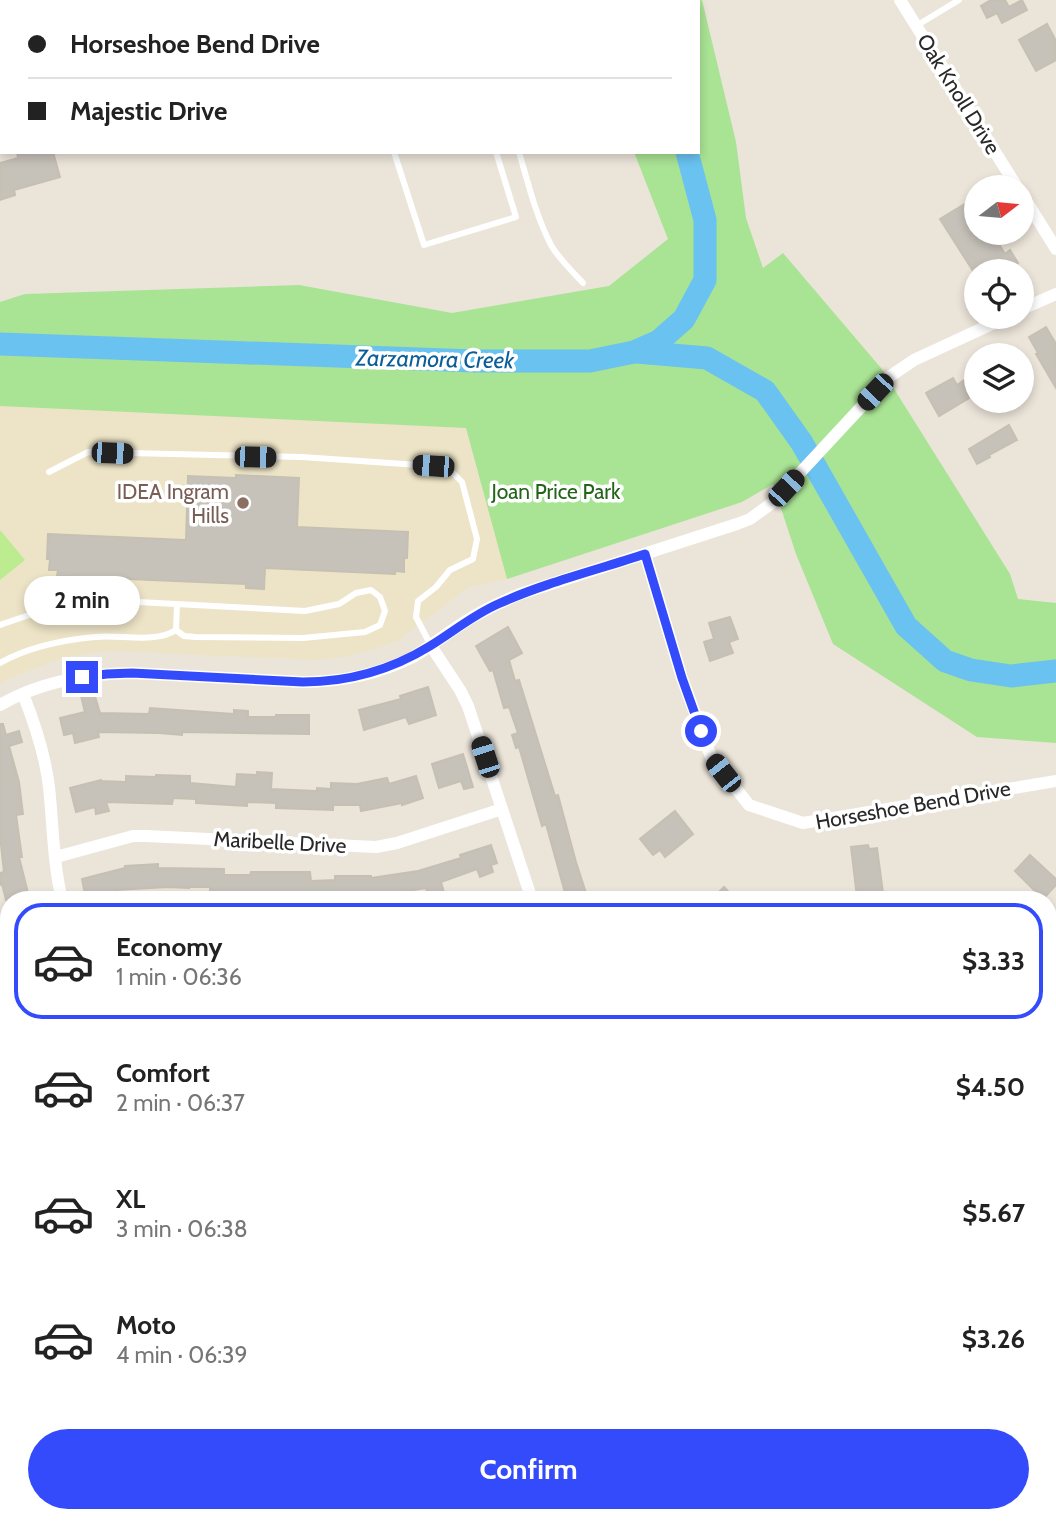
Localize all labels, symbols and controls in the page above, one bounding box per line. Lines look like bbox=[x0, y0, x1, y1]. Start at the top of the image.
text: Horseshoe Bend Drive bbox=[70, 28, 320, 60]
street label: Oak Knoll Drive bbox=[912, 29, 1006, 159]
text: Majestic Drive bbox=[70, 95, 227, 127]
north arrow bbox=[964, 175, 1034, 245]
map controls bbox=[964, 175, 1034, 413]
button: locate bbox=[964, 259, 1034, 329]
button: layers bbox=[964, 343, 1034, 413]
water label: Zarzamora Creek bbox=[355, 344, 515, 374]
car bbox=[853, 369, 898, 415]
car bbox=[91, 442, 134, 464]
car bbox=[234, 446, 277, 468]
car bbox=[412, 454, 455, 478]
car bbox=[764, 465, 809, 511]
place label: IDEA Ingram Hills bbox=[117, 479, 229, 528]
park label: Joan Price Park bbox=[491, 479, 621, 504]
marker: IDEA Ingram Hills bbox=[235, 495, 251, 511]
callout: 2 min bbox=[24, 576, 140, 624]
text: 2 min bbox=[54, 586, 110, 614]
route end bbox=[66, 661, 98, 693]
route start bbox=[685, 715, 717, 747]
car bbox=[469, 734, 502, 780]
car bbox=[702, 750, 745, 796]
street label: Horseshoe Bend Drive bbox=[813, 775, 1013, 834]
street label: Maribelle Drive bbox=[213, 826, 347, 858]
icon: car bbox=[32, 930, 95, 993]
text: Economy bbox=[116, 931, 222, 963]
text: $3.33 bbox=[962, 945, 1025, 977]
text: 1 min · 06:36 bbox=[116, 963, 242, 991]
icon: car bbox=[32, 1056, 95, 1119]
text: Comfort bbox=[116, 1057, 210, 1089]
text: $4.50 bbox=[956, 1071, 1025, 1103]
text: 2 min · 06:37 bbox=[116, 1089, 245, 1117]
icon: car bbox=[32, 1182, 95, 1245]
text: XL bbox=[116, 1183, 145, 1215]
text: $5.67 bbox=[962, 1197, 1025, 1229]
text: 3 min · 06:38 bbox=[116, 1215, 248, 1243]
icon: car bbox=[32, 1308, 95, 1371]
text: Moto bbox=[116, 1309, 176, 1341]
text: $3.26 bbox=[962, 1323, 1025, 1355]
text: 4 min · 06:39 bbox=[116, 1341, 248, 1369]
button: Confirm bbox=[28, 1429, 1029, 1509]

